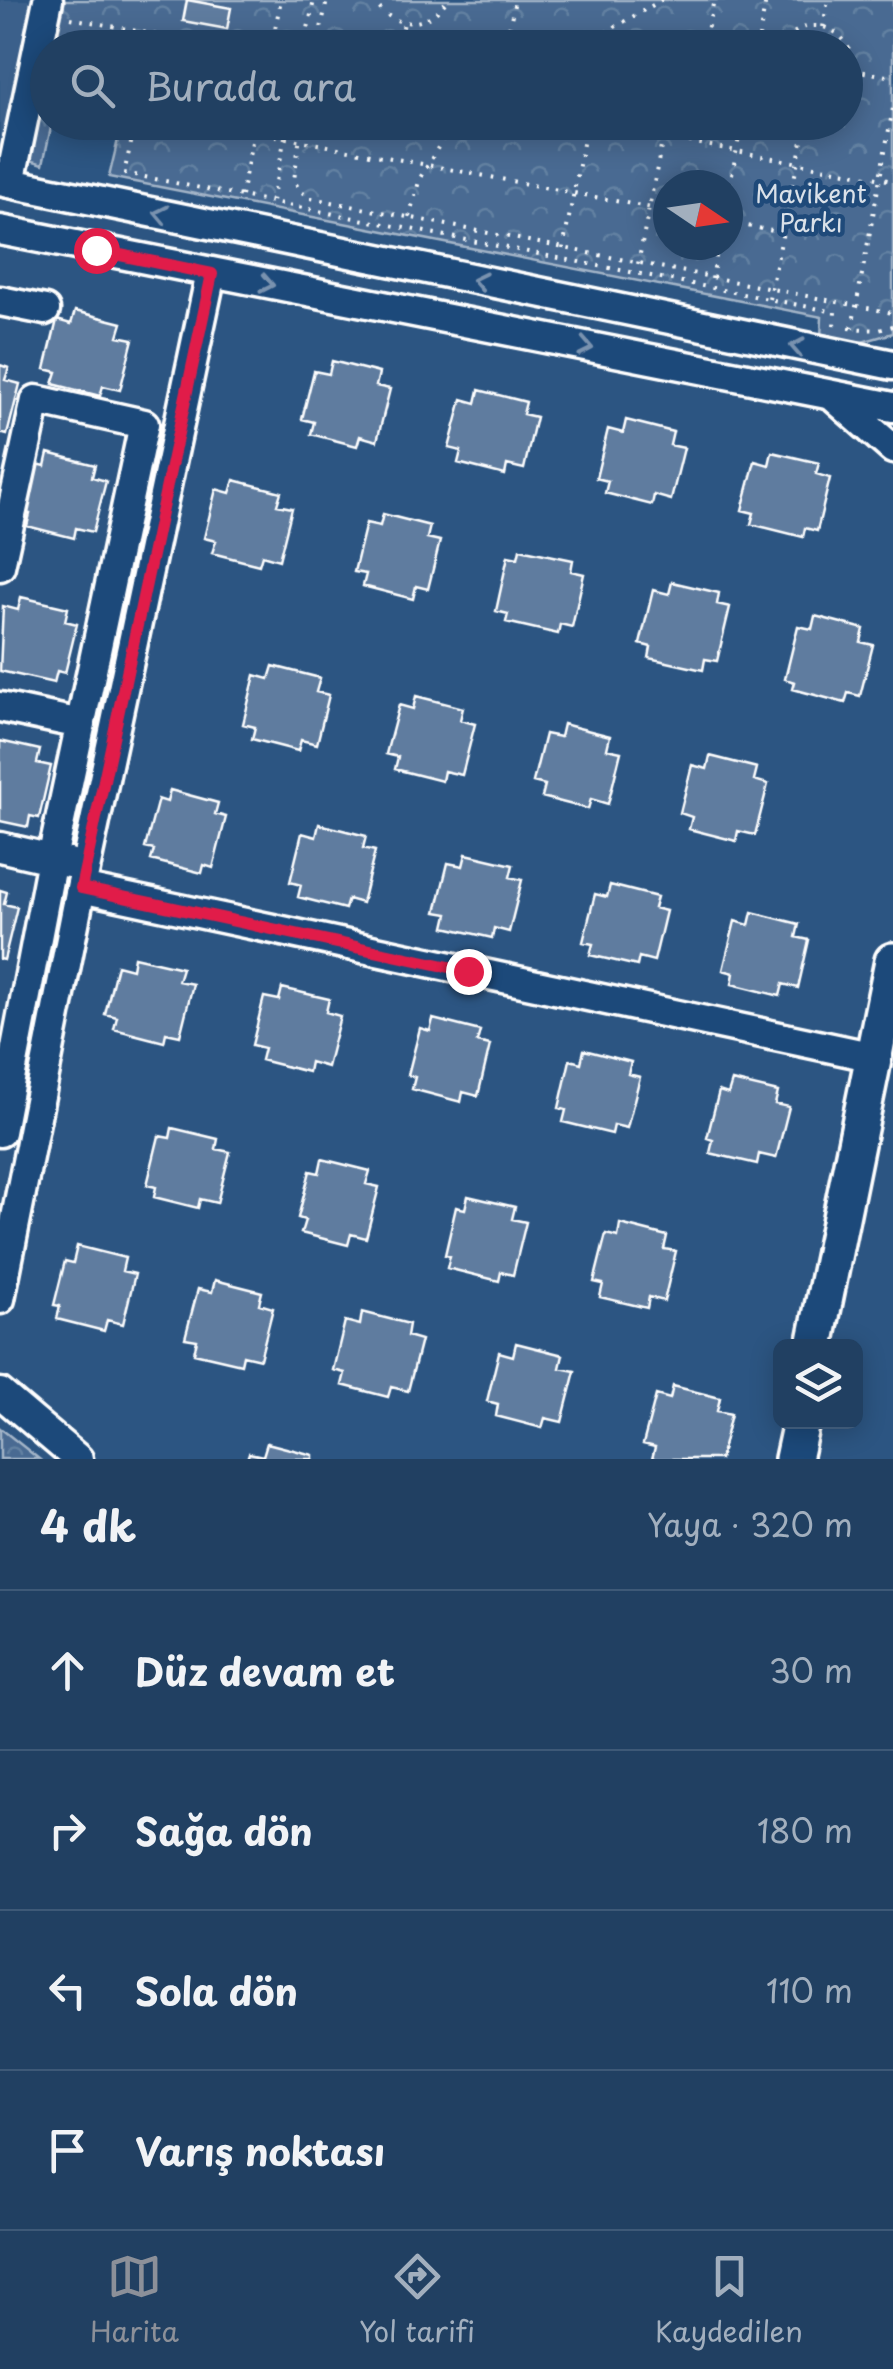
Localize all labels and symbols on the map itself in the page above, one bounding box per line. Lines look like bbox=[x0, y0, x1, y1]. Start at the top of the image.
north arrow bbox=[653, 170, 743, 260]
park label: Mavikent Parkı bbox=[755, 174, 867, 241]
one-way arrow bbox=[153, 205, 170, 226]
route start bbox=[74, 228, 120, 274]
one-way arrow bbox=[471, 272, 488, 293]
one-way arrow bbox=[258, 273, 275, 294]
one-way arrow bbox=[578, 336, 594, 357]
one-way arrow bbox=[789, 337, 806, 358]
route end bbox=[446, 949, 492, 995]

